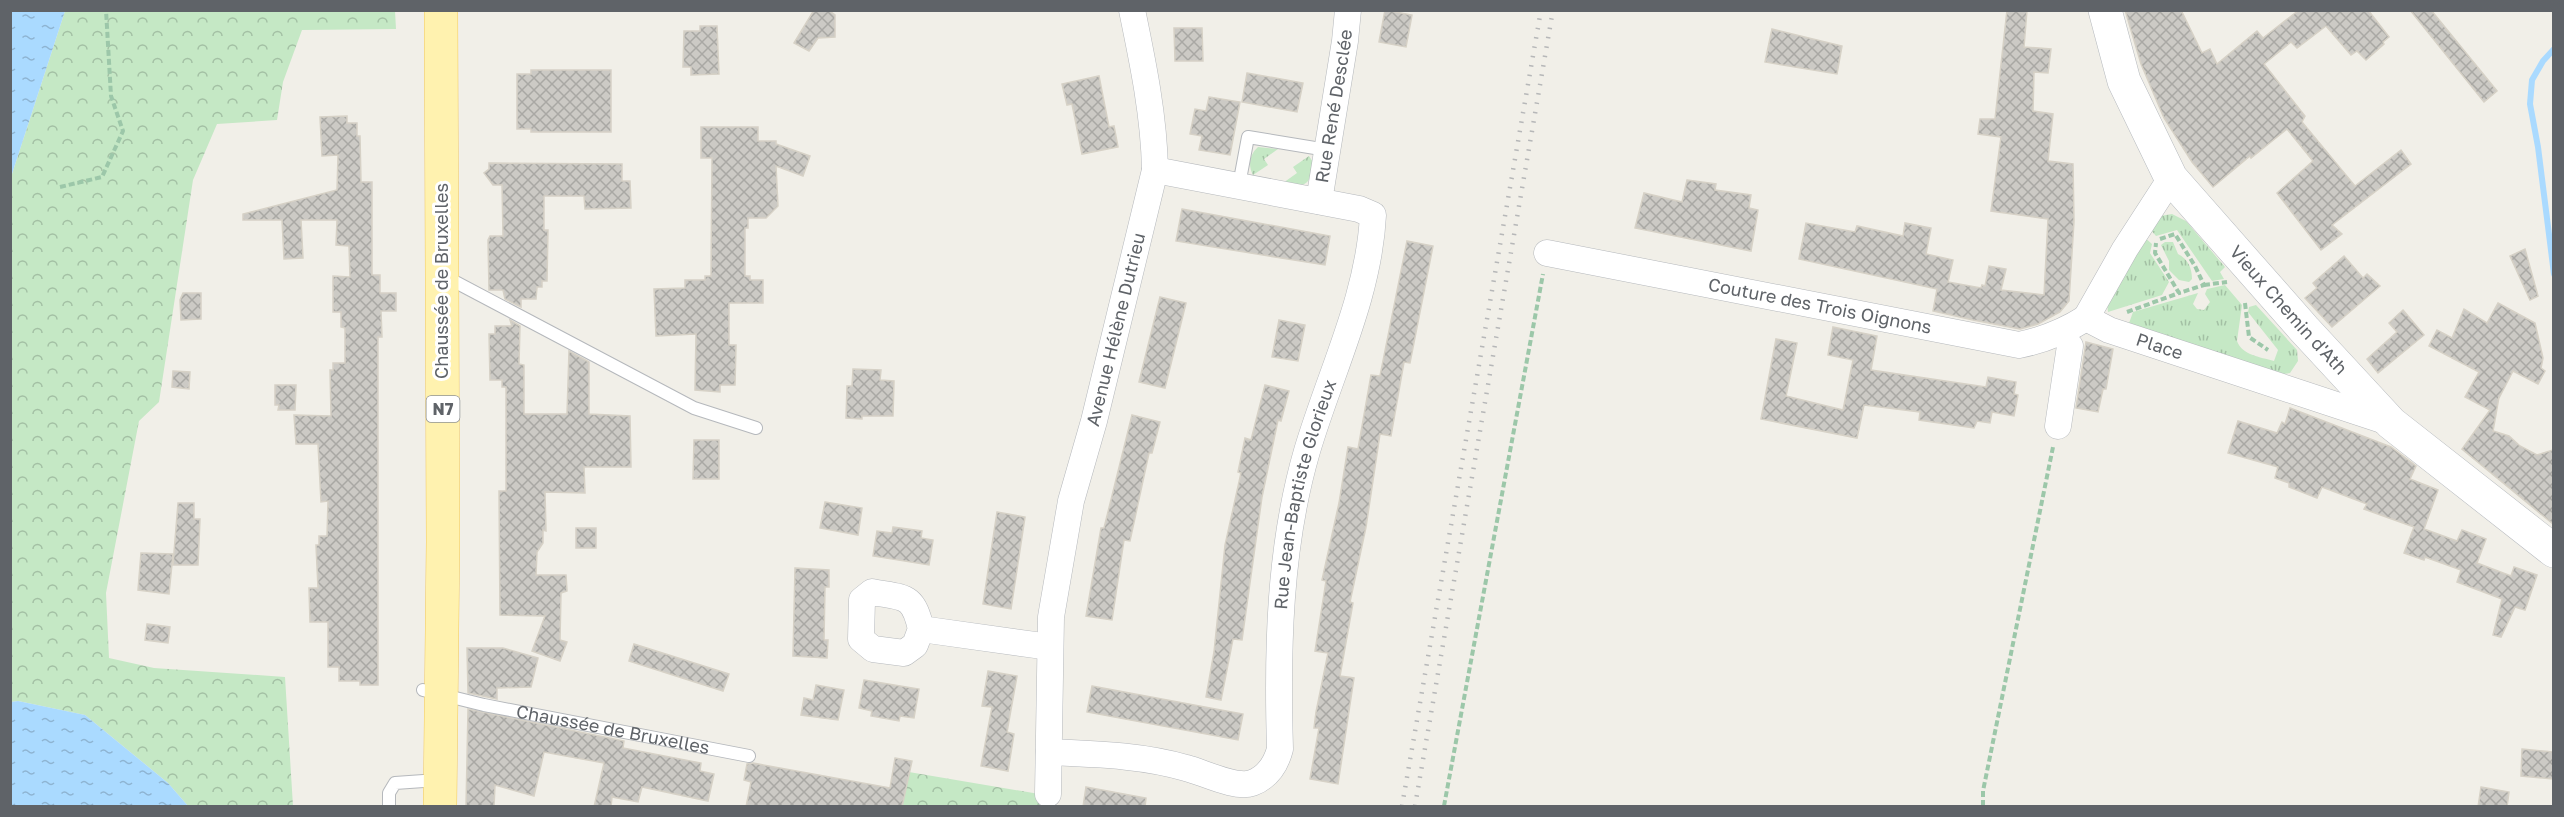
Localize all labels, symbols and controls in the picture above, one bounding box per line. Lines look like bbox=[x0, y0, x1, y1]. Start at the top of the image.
street label: Rue René Desclée bbox=[1310, 28, 1356, 184]
street label: Chaussée de Bruxelles bbox=[430, 183, 452, 379]
street label: Avenue Hélène Dutrieu bbox=[1081, 230, 1149, 428]
street label: Vieux Chemin d'Ath bbox=[2225, 240, 2353, 379]
street label: Couture des Trois Oignons bbox=[1706, 273, 1934, 338]
street label: Place bbox=[2134, 328, 2186, 364]
street label: Rue Jean-Baptiste Glorieux bbox=[1269, 376, 1340, 610]
road number: N7 bbox=[426, 396, 460, 422]
street label: Chaussée de Bruxelles bbox=[515, 699, 711, 758]

